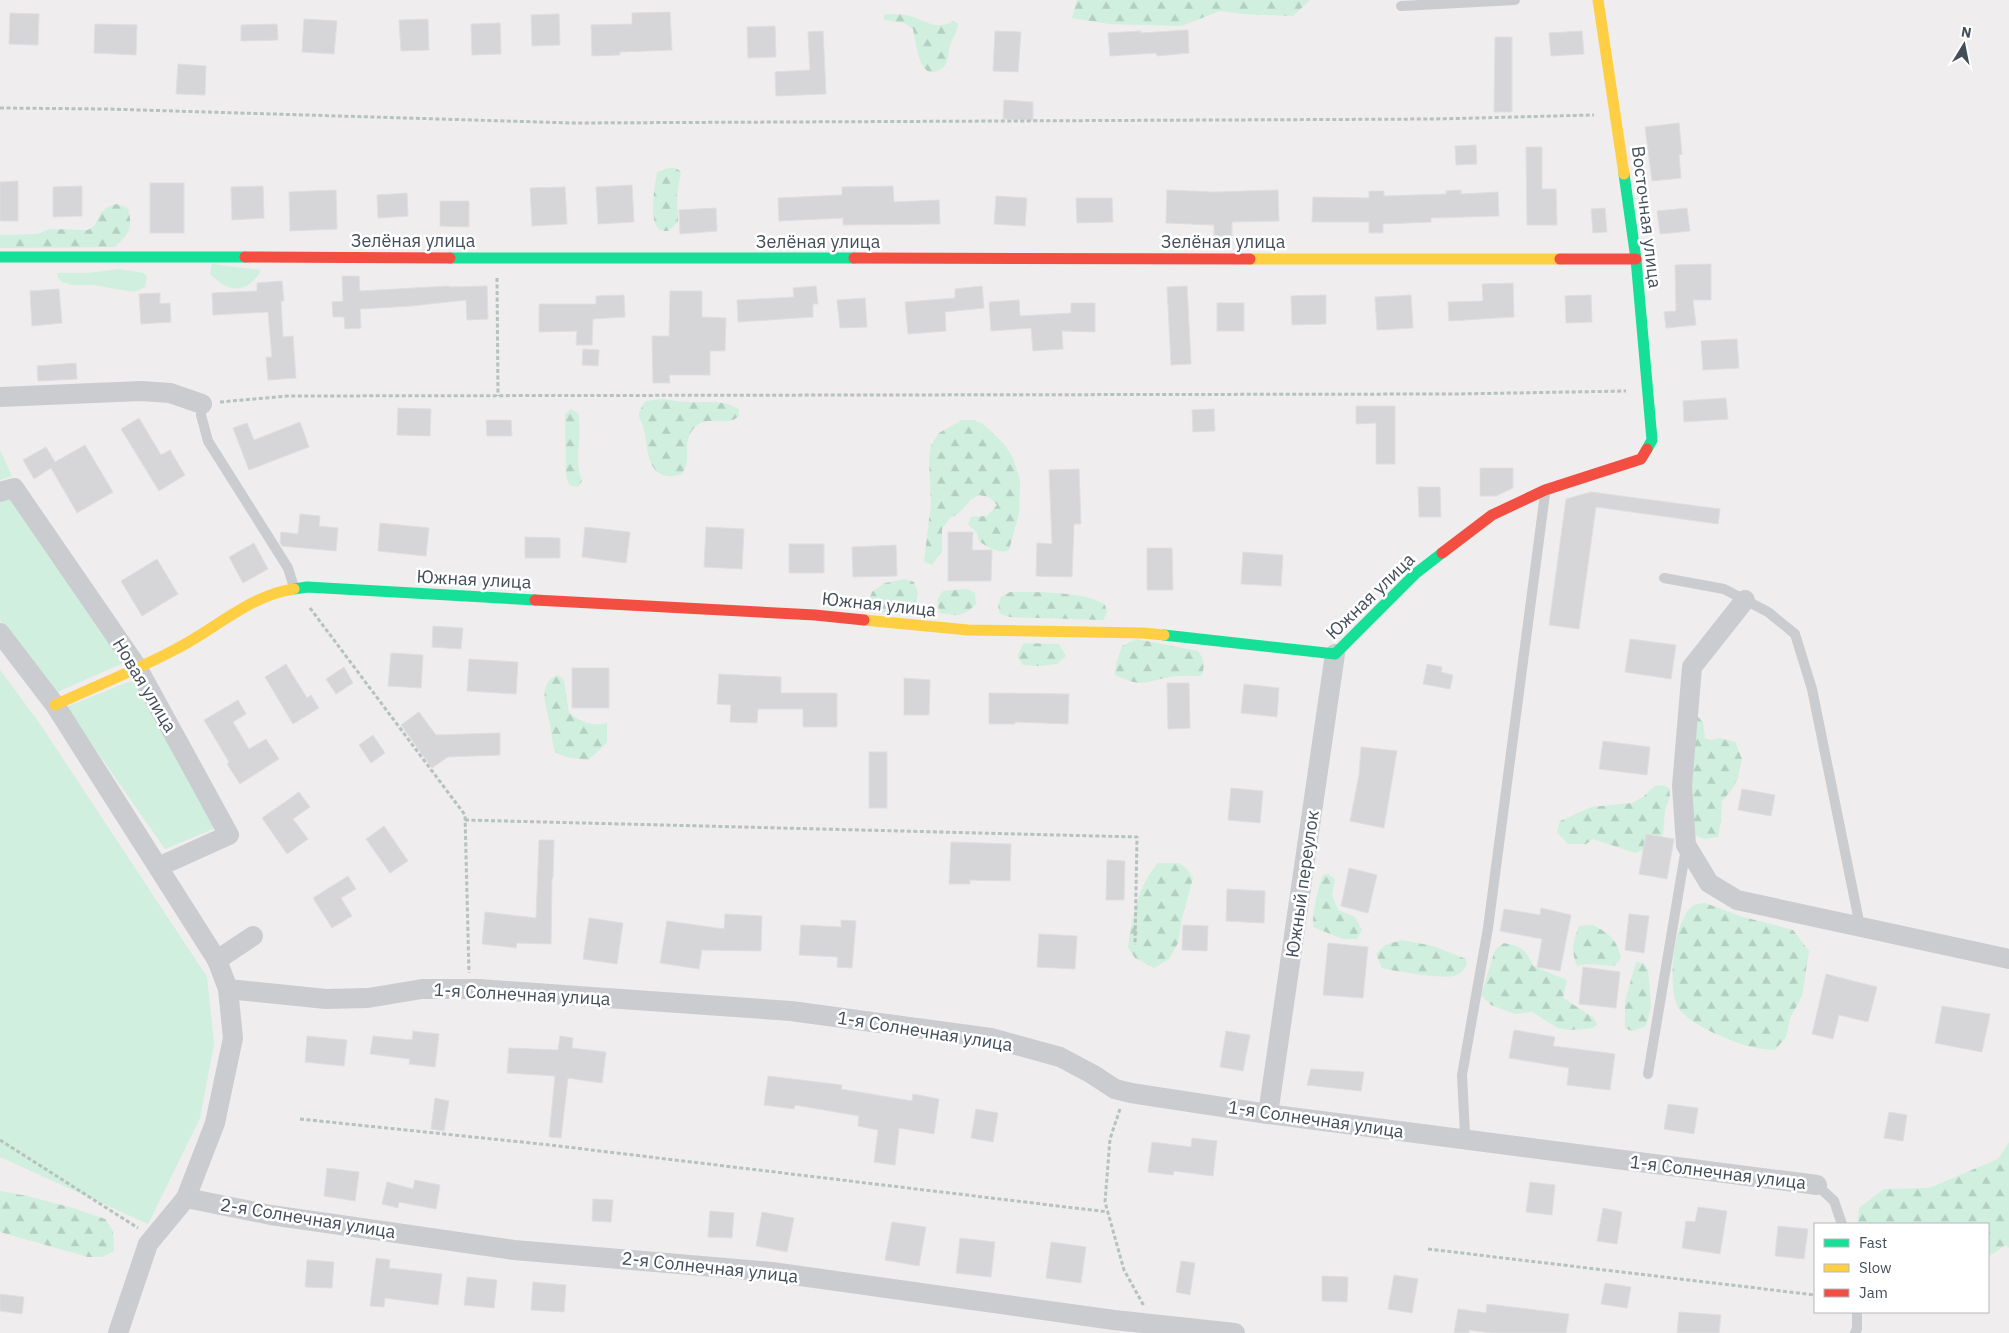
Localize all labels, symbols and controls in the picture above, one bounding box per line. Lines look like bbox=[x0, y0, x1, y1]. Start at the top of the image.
north arrow bbox=[1939, 20, 1989, 70]
text: N bbox=[1960, 22, 1973, 42]
street label: Восточная улица bbox=[1627, 145, 1667, 290]
street label: Зелёная улица bbox=[351, 229, 476, 252]
street label: Зелёная улица bbox=[756, 230, 881, 253]
street label: Зелёная улица bbox=[1161, 230, 1286, 253]
street label: Южная улица bbox=[1321, 548, 1420, 644]
street label: Южная улица bbox=[416, 565, 532, 594]
street label: Южная улица bbox=[821, 587, 938, 621]
street label: Новая улица bbox=[108, 634, 182, 737]
street label: Южный переулок bbox=[1280, 809, 1324, 959]
street label: 1-я Солнечная улица bbox=[433, 978, 612, 1010]
street label: 1-я Солнечная улица bbox=[836, 1006, 1015, 1056]
street label: 1-я Солнечная улица bbox=[1227, 1095, 1406, 1143]
street label: 1-я Солнечная улица bbox=[1629, 1150, 1808, 1194]
street label: 2-я Солнечная улица bbox=[219, 1193, 398, 1243]
legend bbox=[1814, 1223, 1989, 1313]
text: Fast bbox=[1859, 1233, 1887, 1252]
street label: 2-я Солнечная улица bbox=[621, 1246, 800, 1288]
text: Slow bbox=[1859, 1258, 1892, 1277]
text: Jam bbox=[1859, 1283, 1888, 1302]

